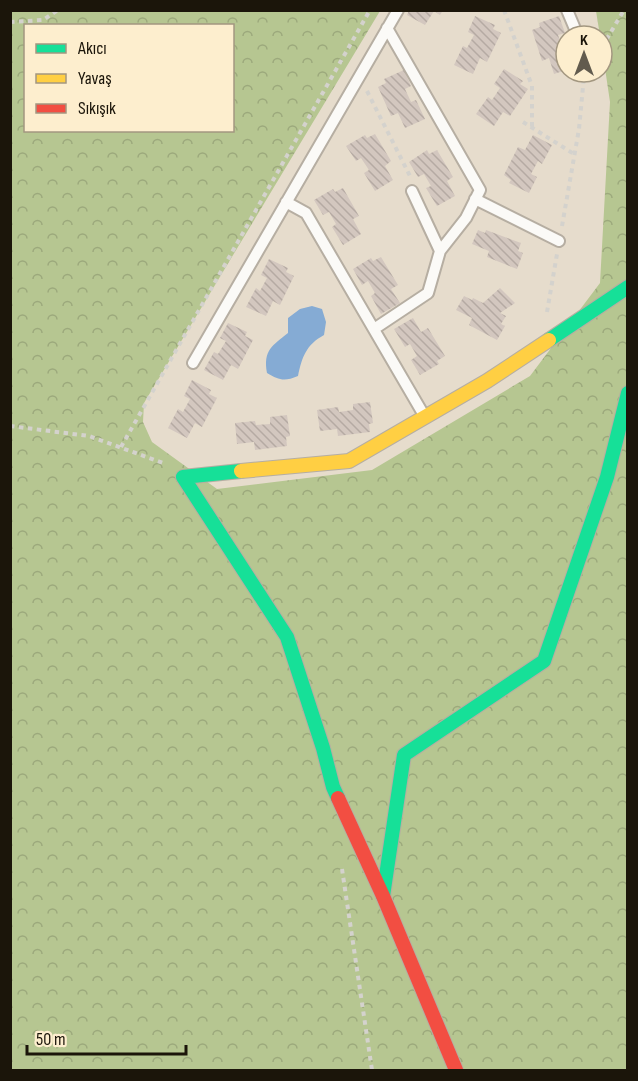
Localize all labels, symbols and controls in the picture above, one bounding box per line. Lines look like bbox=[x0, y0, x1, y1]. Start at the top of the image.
legend bbox=[24, 24, 234, 132]
north arrow bbox=[554, 24, 614, 84]
text: K bbox=[580, 31, 588, 50]
text: Akıcı bbox=[77, 38, 107, 59]
text: Yavaş bbox=[78, 68, 112, 89]
text: Sıkışık bbox=[78, 98, 116, 119]
scale bar bbox=[27, 1018, 186, 1056]
text: 50 m bbox=[36, 1029, 66, 1050]

